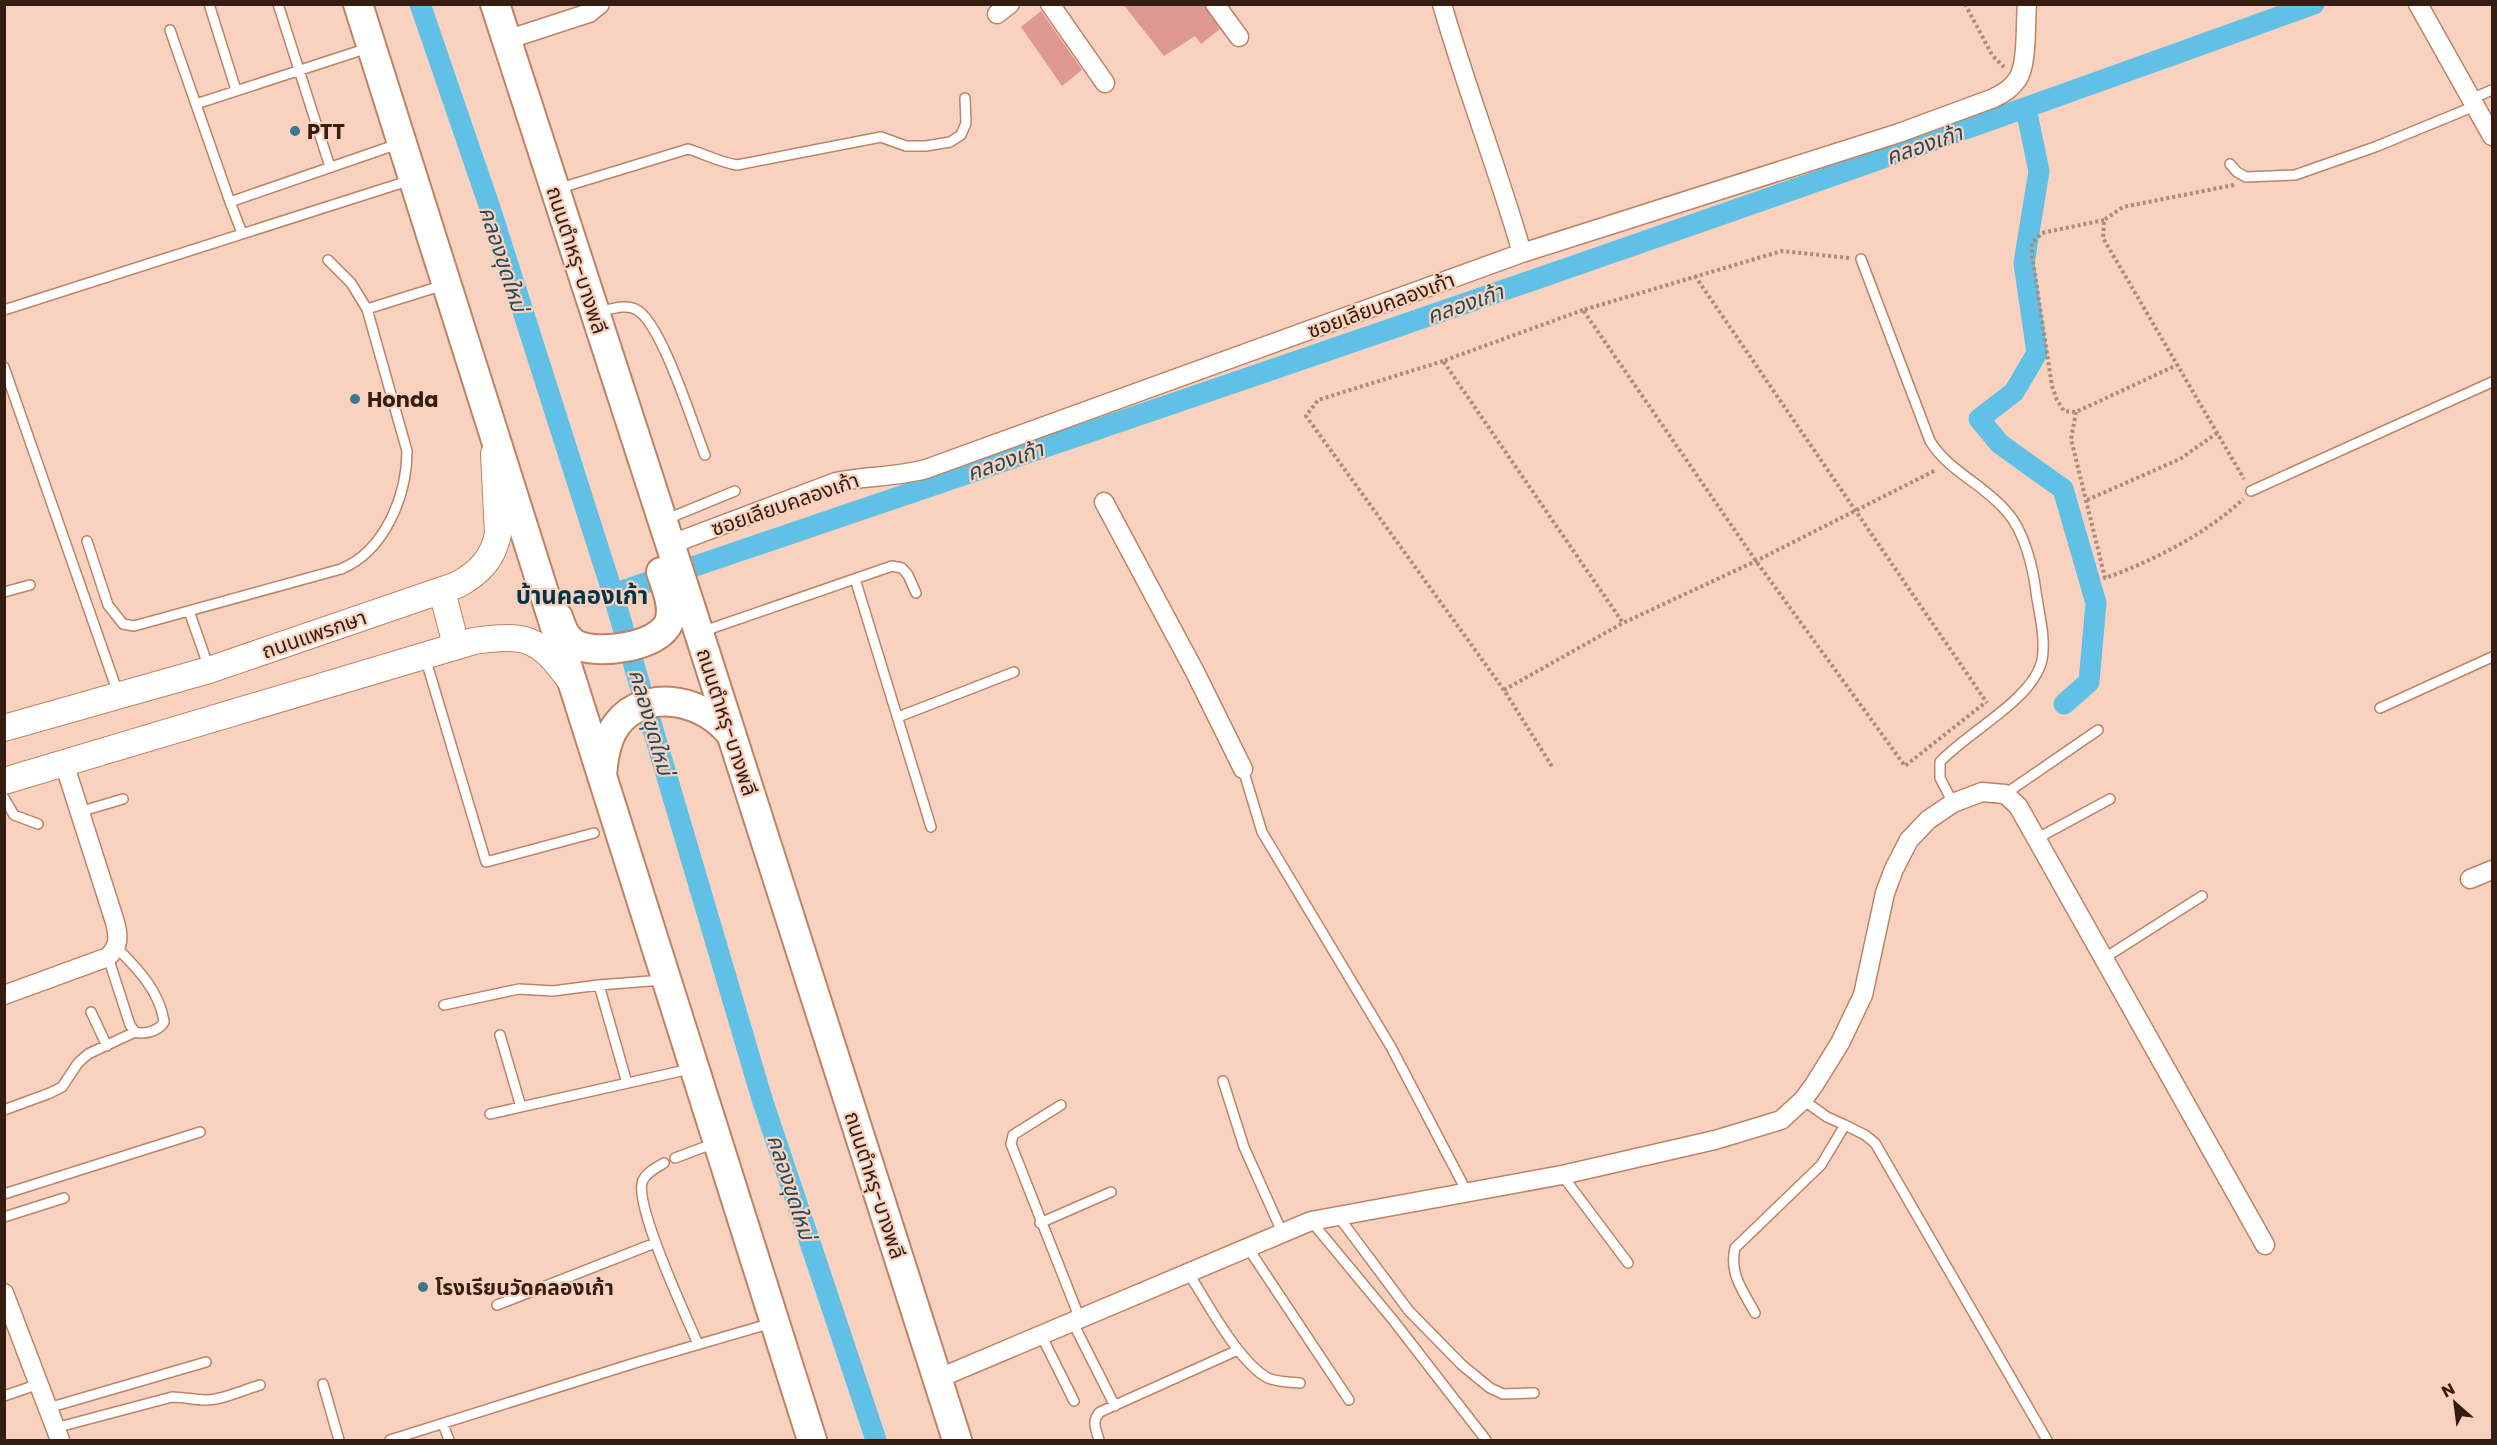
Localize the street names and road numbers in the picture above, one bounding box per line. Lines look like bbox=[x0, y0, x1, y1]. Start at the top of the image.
street label: ถนนตำหรุ-บางพลี bbox=[539, 183, 615, 337]
street label: ซอยเลียบคลองเก้า bbox=[1303, 265, 1459, 345]
street label: ซอยเลียบคลองเก้า bbox=[707, 465, 863, 543]
street label: ถนนแพรกษา bbox=[258, 602, 370, 666]
street label: ถนนตำหรุ-บางพลี bbox=[689, 645, 765, 799]
street label: ถนนตำหรุ-บางพลี bbox=[837, 1108, 913, 1262]

